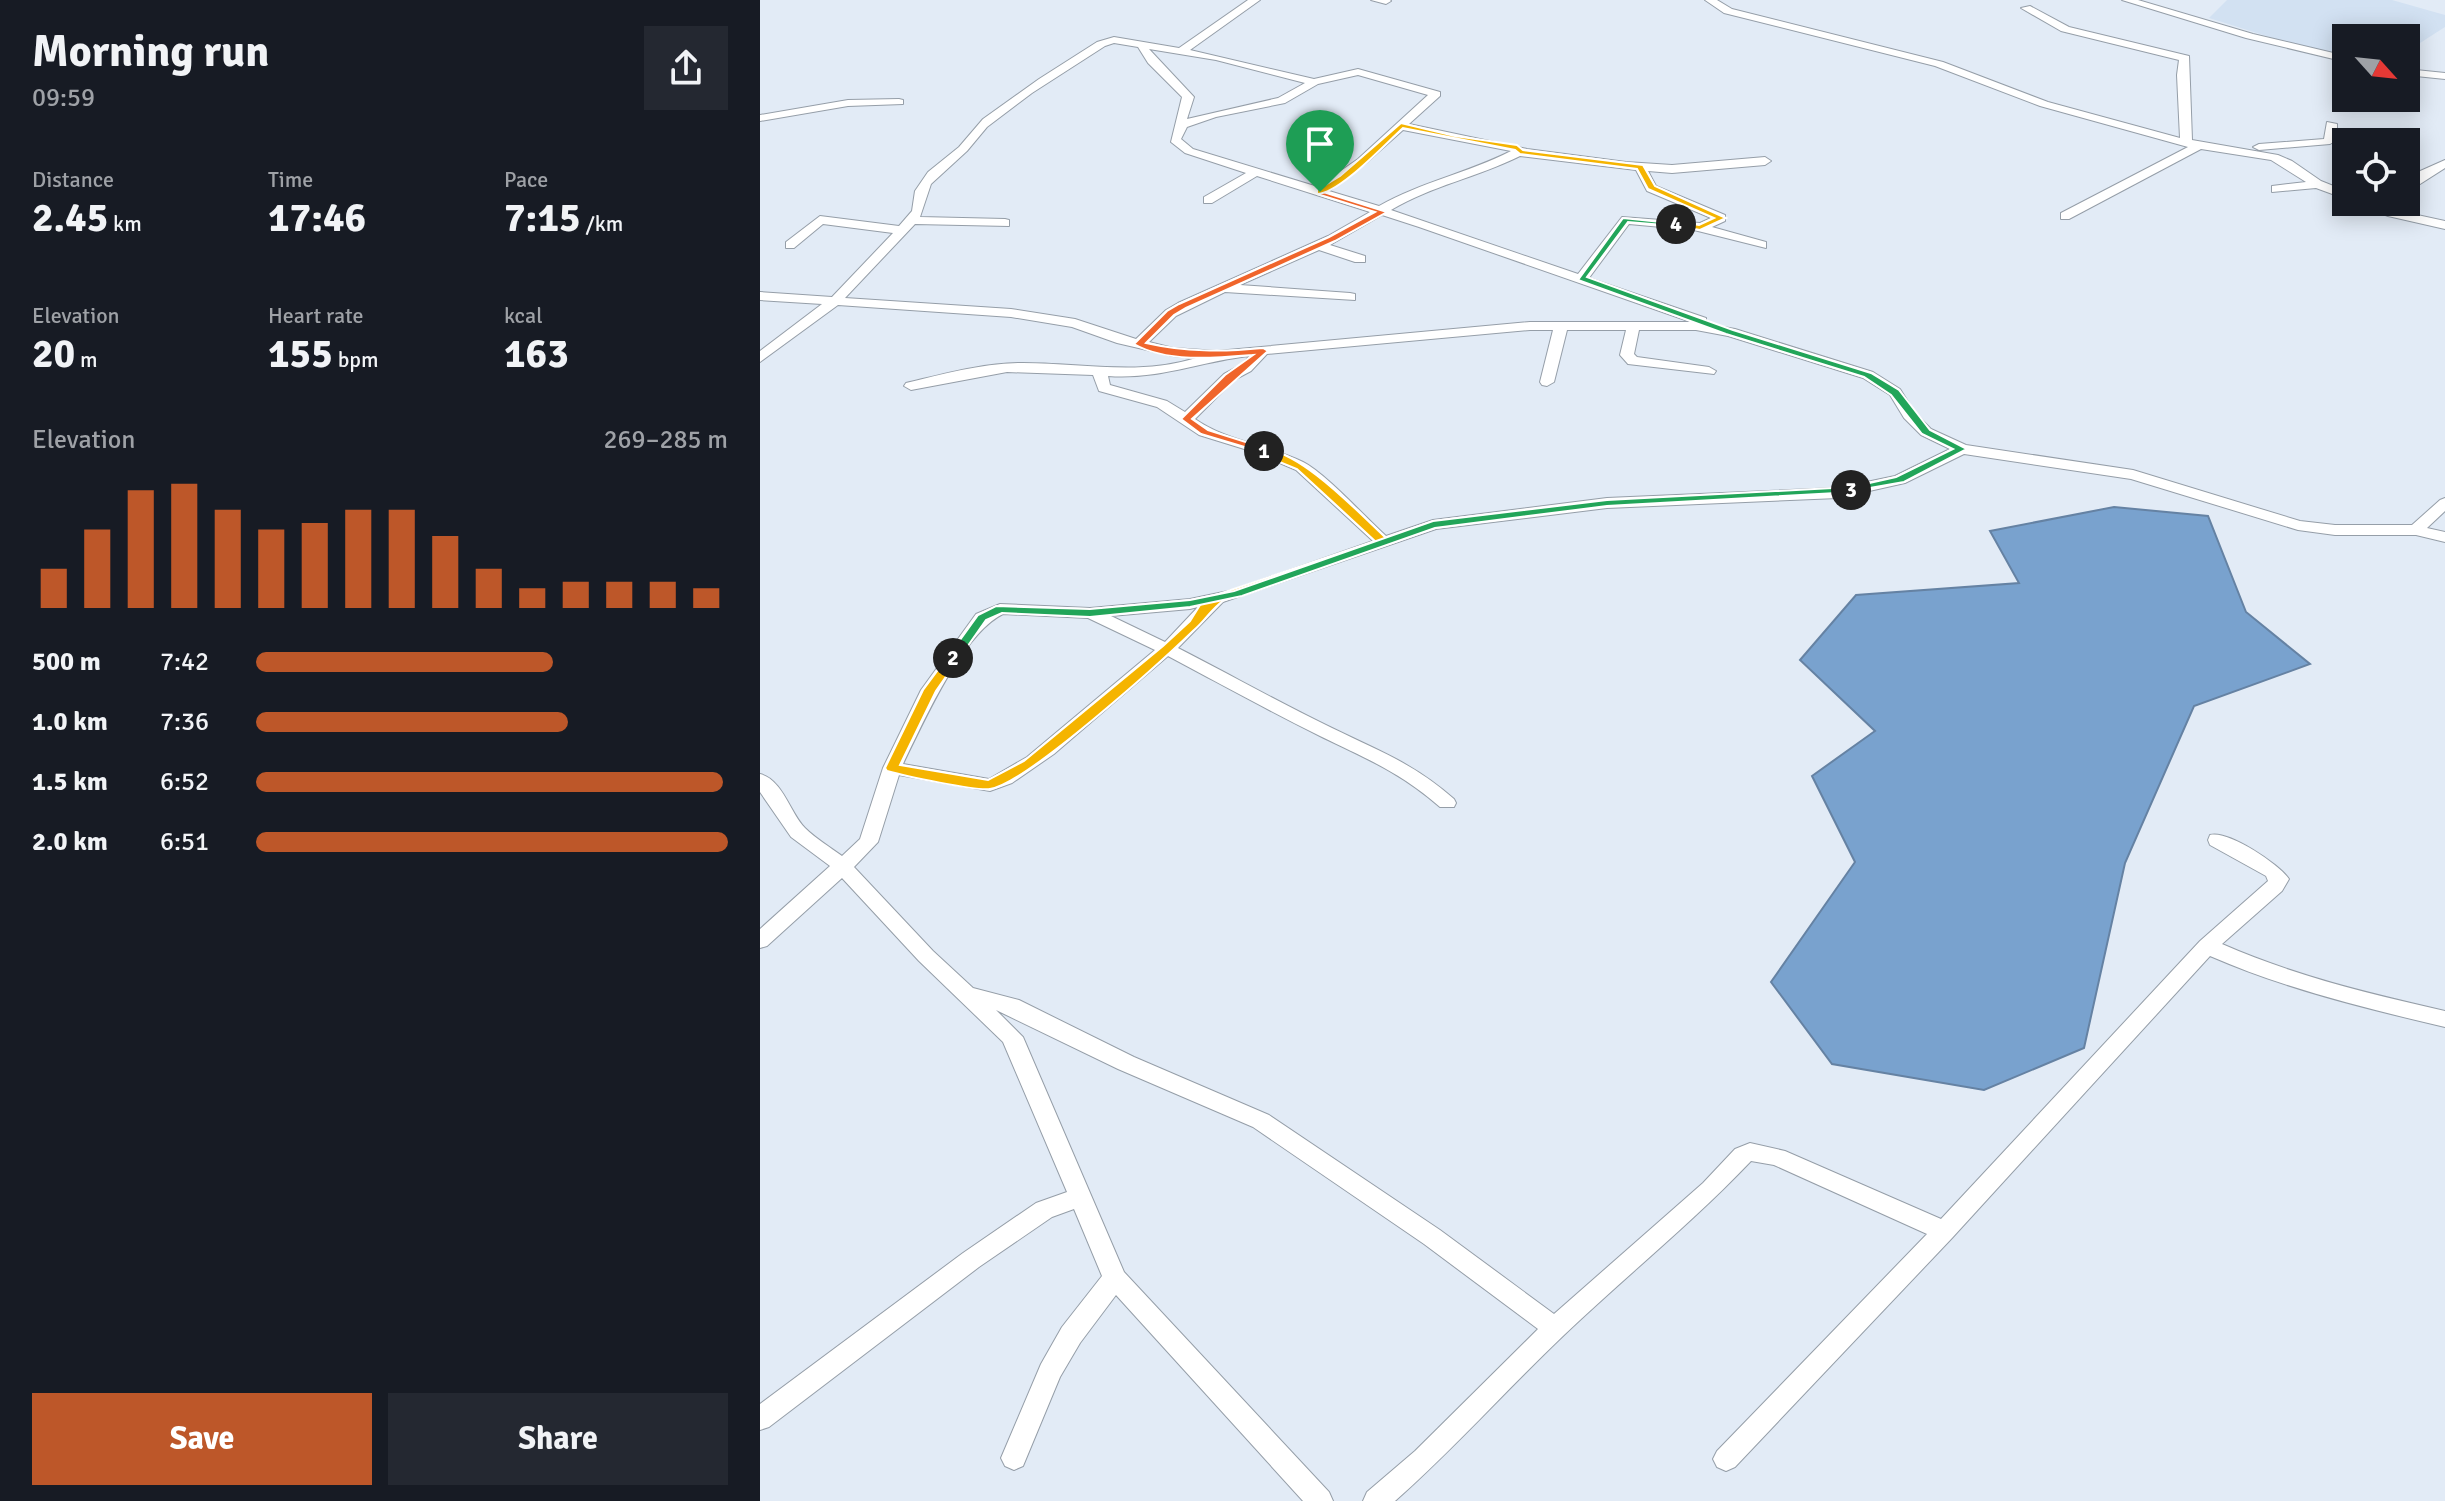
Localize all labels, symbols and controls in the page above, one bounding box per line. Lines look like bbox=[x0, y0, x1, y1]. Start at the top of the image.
north arrow bbox=[2332, 24, 2420, 112]
map controls bbox=[2332, 24, 2420, 216]
text: Morning run bbox=[32, 25, 269, 79]
button: share bbox=[644, 26, 728, 110]
text: 09:59 bbox=[32, 82, 95, 114]
pin bbox=[1286, 110, 1354, 192]
icon: arrive bbox=[1298, 122, 1342, 166]
button: locate bbox=[2332, 128, 2420, 216]
text: Distance bbox=[32, 166, 114, 193]
text: Time bbox=[268, 166, 313, 193]
text: Pace bbox=[504, 166, 548, 193]
text: 2.45 bbox=[32, 193, 108, 243]
text: 17:46 bbox=[268, 193, 366, 243]
text: 7:15 bbox=[504, 193, 581, 243]
pin: 4 bbox=[1656, 204, 1696, 244]
text: km bbox=[108, 210, 142, 237]
text: /km bbox=[581, 210, 623, 237]
text: 4 bbox=[1670, 210, 1682, 237]
text: Elevation bbox=[32, 302, 120, 329]
text: Heart rate bbox=[268, 302, 363, 329]
text: kcal bbox=[504, 302, 543, 329]
text: 20 bbox=[32, 329, 75, 379]
text: 155 bbox=[268, 329, 333, 379]
text: 163 bbox=[504, 329, 569, 379]
text: m bbox=[75, 346, 98, 373]
text: bpm bbox=[333, 346, 378, 373]
text: Elevation bbox=[32, 424, 136, 456]
text: 269–285 m bbox=[604, 424, 728, 456]
pin: 1 bbox=[1244, 431, 1284, 471]
text: 1 bbox=[1258, 437, 1270, 464]
pin: 3 bbox=[1831, 470, 1871, 510]
text: 3 bbox=[1845, 476, 1857, 503]
pin: 2 bbox=[933, 638, 973, 678]
text: 2 bbox=[947, 644, 959, 671]
text: 500 m bbox=[32, 646, 101, 678]
text: 7:42 bbox=[160, 646, 209, 678]
text: 1.0 km bbox=[32, 706, 108, 738]
text: 7:36 bbox=[160, 706, 209, 738]
text: 1.5 km bbox=[32, 766, 108, 798]
text: 6:52 bbox=[160, 766, 209, 798]
text: 2.0 km bbox=[32, 826, 108, 858]
text: 6:51 bbox=[160, 826, 209, 858]
button: Save bbox=[32, 1393, 372, 1485]
button: Share bbox=[388, 1393, 728, 1485]

